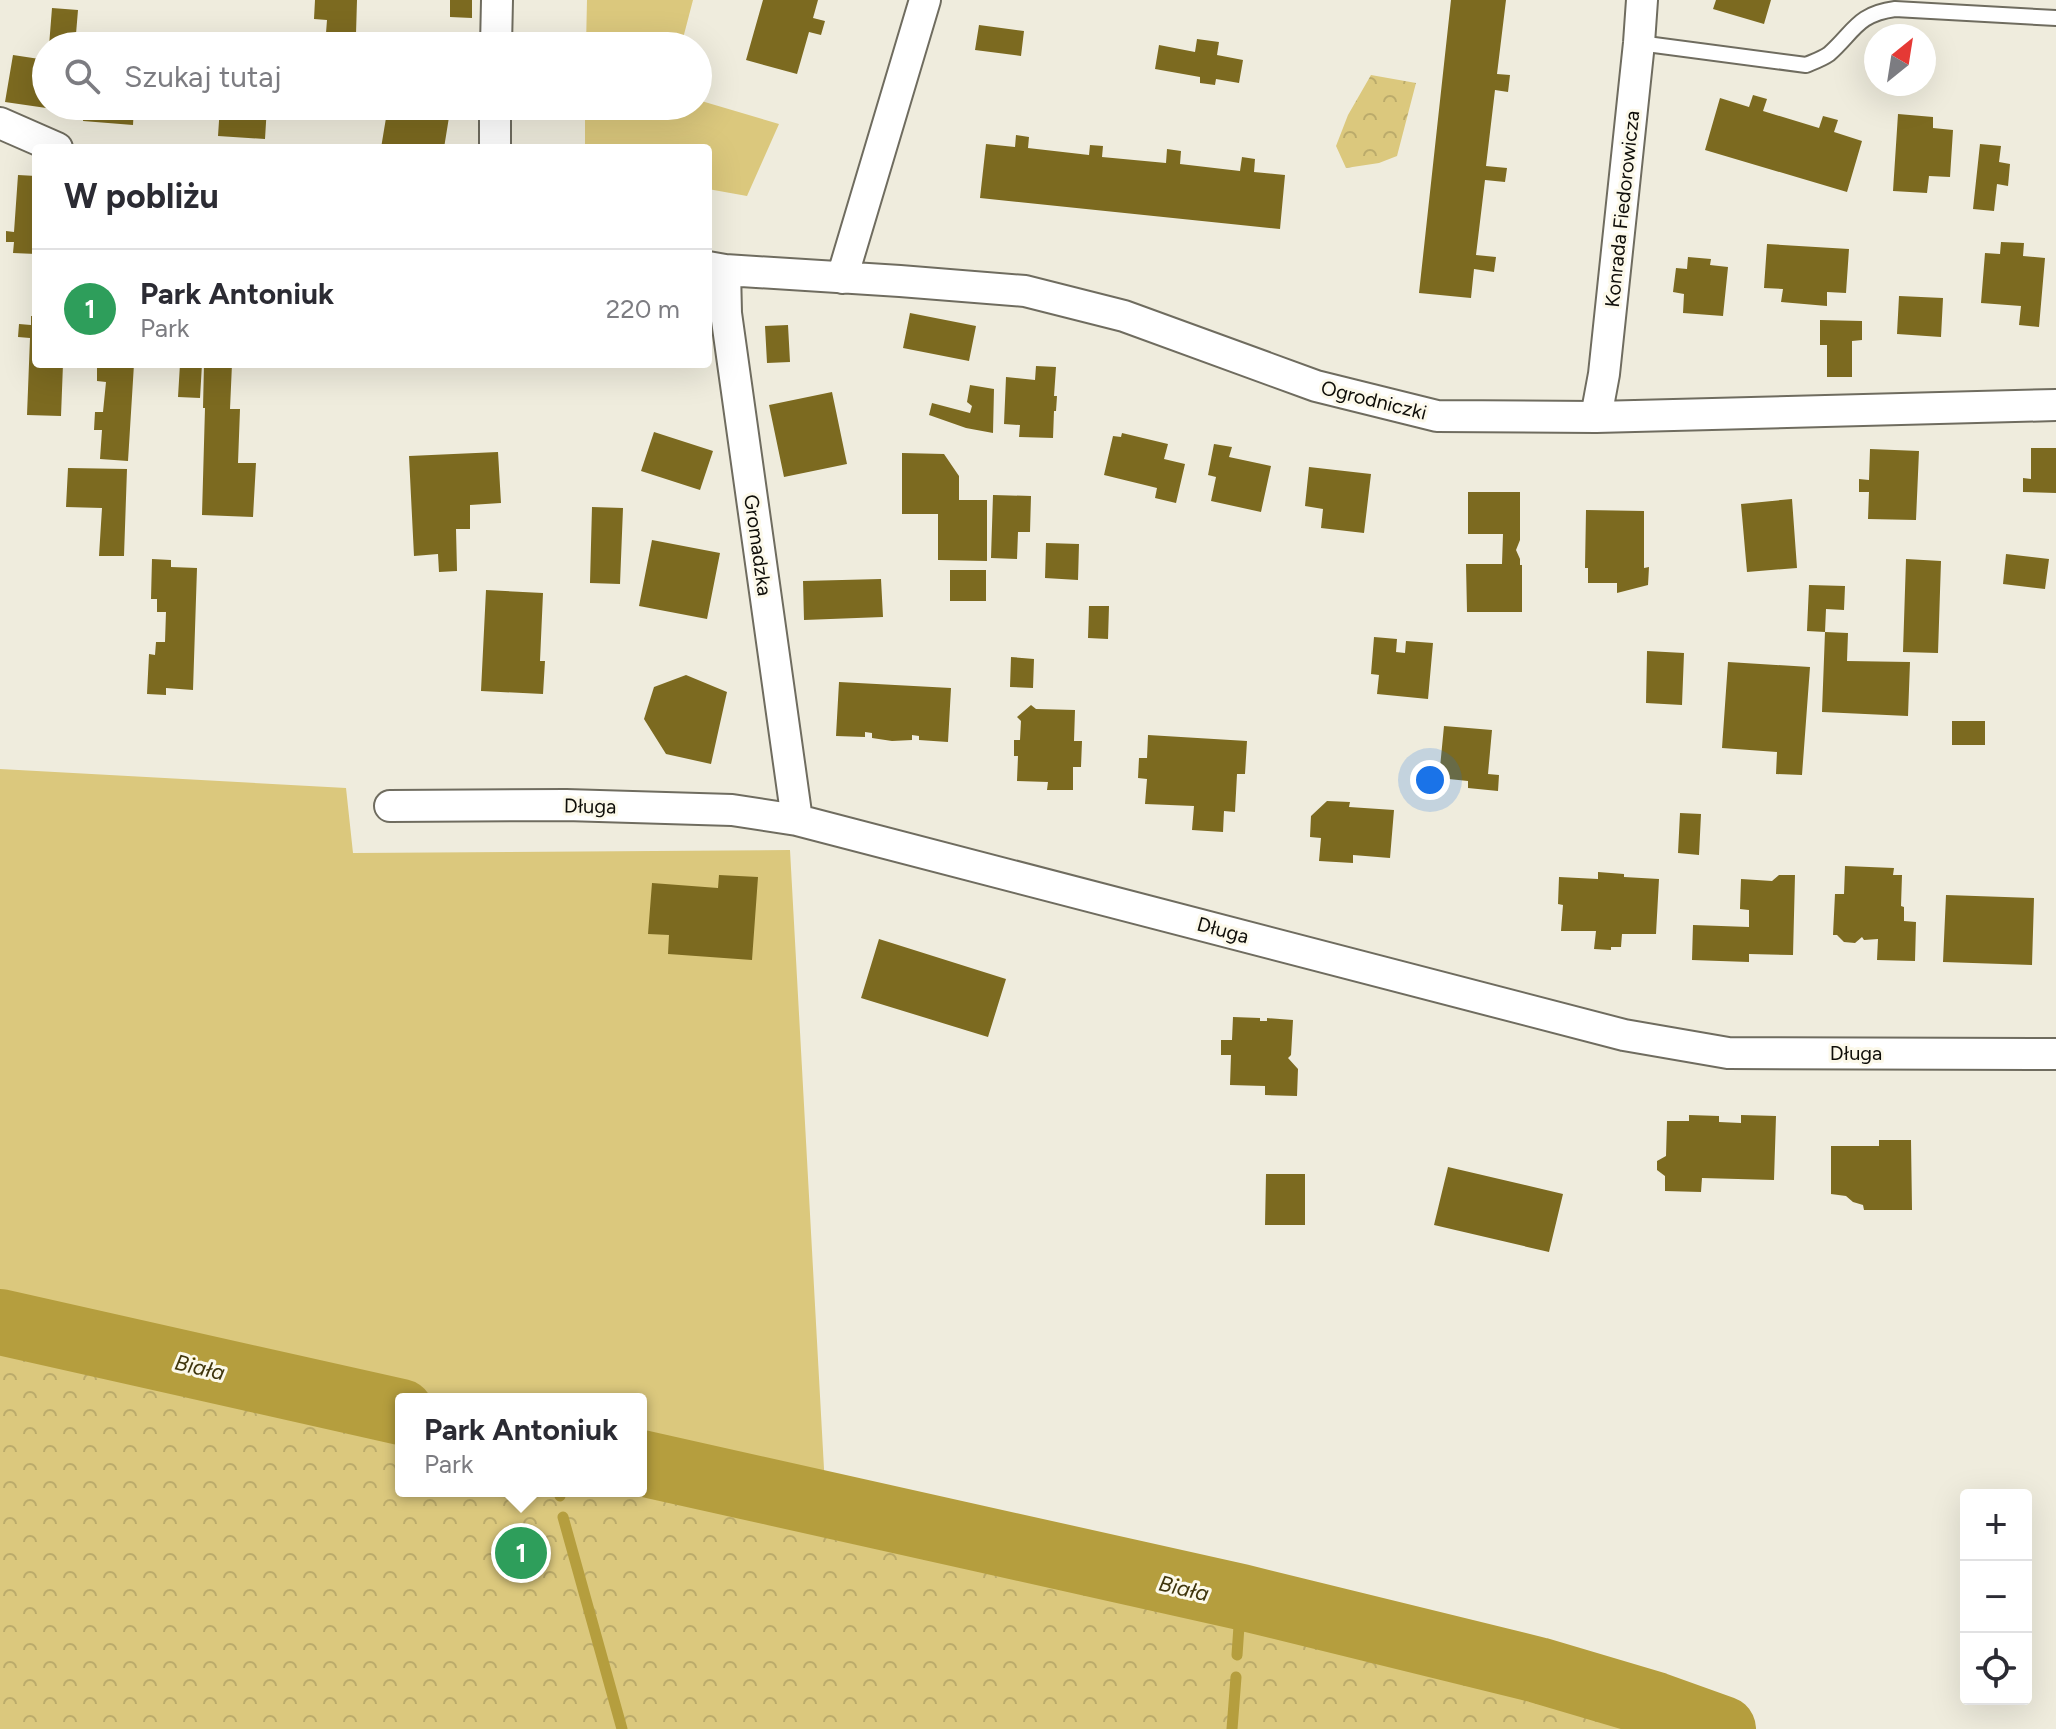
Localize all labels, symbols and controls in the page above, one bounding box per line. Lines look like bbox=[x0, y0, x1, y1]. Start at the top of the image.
north arrow bbox=[1864, 24, 1936, 96]
search box bbox=[32, 32, 712, 120]
icon: search bbox=[60, 54, 104, 98]
text: Szukaj tutaj bbox=[124, 58, 282, 95]
street label: Konrada Fiedorowicza bbox=[1600, 109, 1644, 309]
text: W pobliżu bbox=[64, 176, 219, 217]
text: Park Antoniuk bbox=[140, 275, 334, 312]
text: 1 bbox=[85, 293, 95, 325]
text: 220 m bbox=[606, 293, 680, 325]
text: Park bbox=[140, 312, 189, 344]
street label: Ogrodniczki bbox=[1319, 375, 1429, 425]
street label: Gromadzka bbox=[739, 493, 777, 597]
your location bbox=[1410, 760, 1450, 800]
street label: Długa bbox=[564, 794, 616, 818]
street label: Długa bbox=[1195, 912, 1251, 948]
street label: Długa bbox=[1830, 1041, 1882, 1065]
water label: Biała bbox=[172, 1349, 228, 1386]
popup bbox=[395, 1393, 647, 1497]
text: Park Antoniuk bbox=[424, 1411, 618, 1448]
text: Park bbox=[424, 1448, 473, 1480]
map controls bbox=[1960, 1489, 2032, 1705]
button: + bbox=[1960, 1489, 2032, 1561]
pin: 1 bbox=[495, 1523, 547, 1583]
button: − bbox=[1960, 1561, 2032, 1633]
water label: Biała bbox=[1156, 1570, 1212, 1607]
button: locate bbox=[1960, 1633, 2032, 1705]

